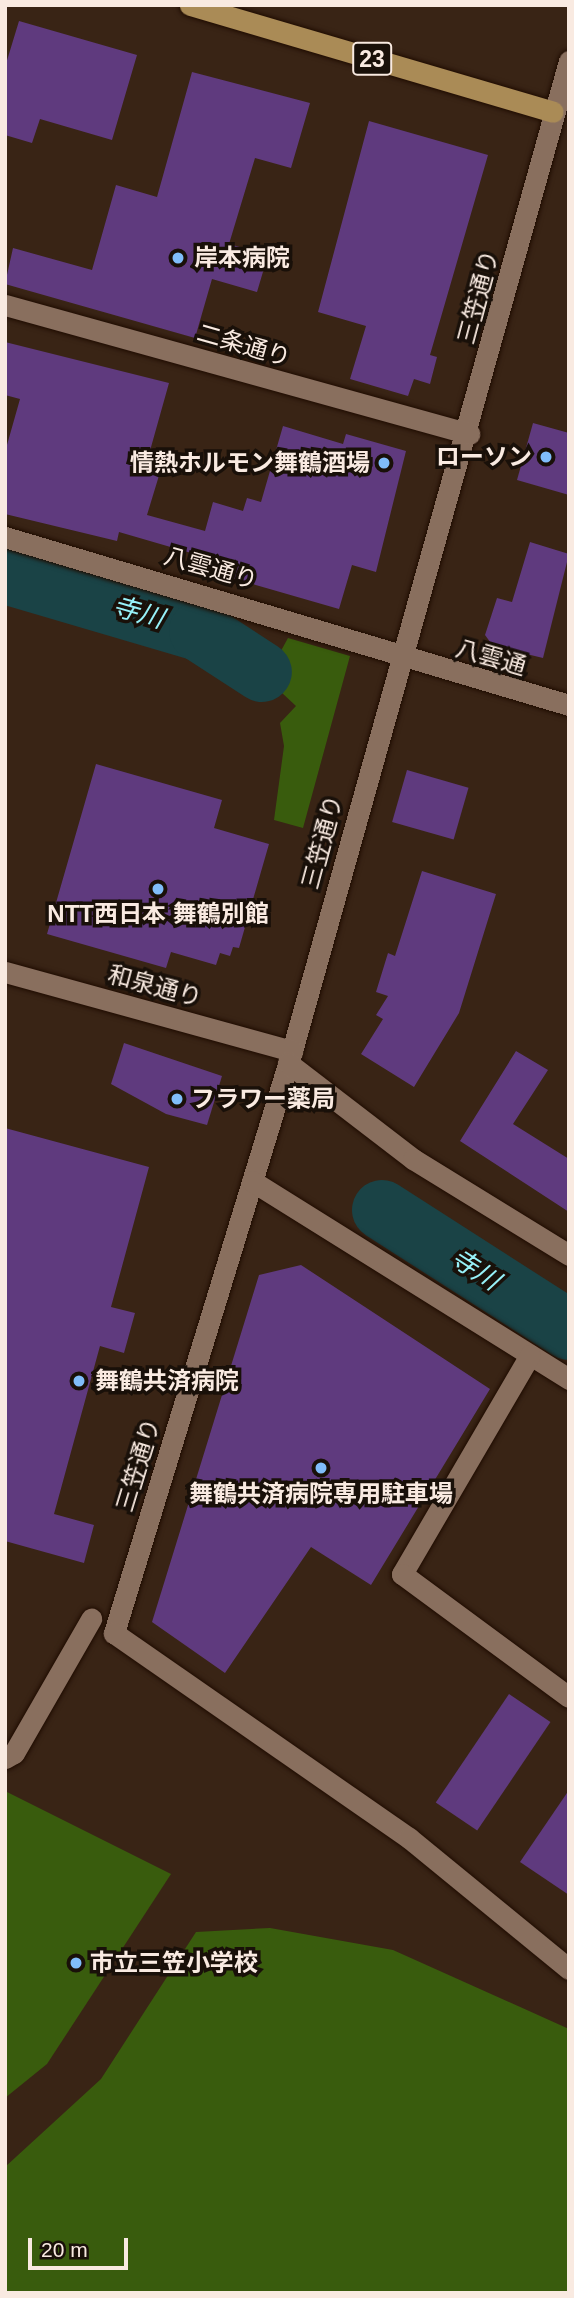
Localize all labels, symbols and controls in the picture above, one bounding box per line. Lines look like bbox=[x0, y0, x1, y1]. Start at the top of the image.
road number: 23 bbox=[351, 40, 393, 78]
place label: 岸本病院 bbox=[194, 244, 290, 272]
street label: 三笠通り bbox=[452, 247, 504, 347]
marker: 岸本病院 bbox=[168, 248, 188, 268]
street label: 二条通り bbox=[194, 318, 294, 372]
place label: ローソン bbox=[436, 443, 532, 471]
place label: 情熱ホルモン舞鶴酒場 bbox=[130, 449, 370, 477]
marker: ローソン bbox=[538, 449, 554, 465]
marker: 情熱ホルモン舞鶴酒場 bbox=[376, 455, 392, 471]
street label: 八雲通り bbox=[161, 541, 261, 595]
water label: 寺川 bbox=[109, 591, 167, 635]
street label: 八雲通 bbox=[452, 633, 530, 681]
street label: 三笠通り bbox=[296, 792, 348, 892]
marker: NTT西日本 舞鶴別館 bbox=[150, 881, 166, 897]
place label: NTT西日本 舞鶴別館 bbox=[47, 900, 269, 928]
street label: 和泉通り bbox=[105, 960, 205, 1012]
place label: フラワー薬局 bbox=[191, 1085, 335, 1113]
marker: フラワー薬局 bbox=[169, 1091, 185, 1107]
water label: 寺川 bbox=[445, 1243, 505, 1297]
place label: 舞鶴共済病院 bbox=[95, 1367, 239, 1395]
marker: 舞鶴共済病院 bbox=[69, 1371, 89, 1391]
street label: 三笠通り bbox=[110, 1415, 166, 1515]
marker: 舞鶴共済病院専用駐車場 bbox=[313, 1460, 329, 1476]
place label: 舞鶴共済病院専用駐車場 bbox=[189, 1480, 453, 1508]
place label: 市立三笠小学校 bbox=[90, 1949, 258, 1977]
marker: 市立三笠小学校 bbox=[68, 1955, 84, 1971]
scale bar bbox=[32, 2224, 131, 2268]
text: 20 m bbox=[41, 2238, 88, 2261]

